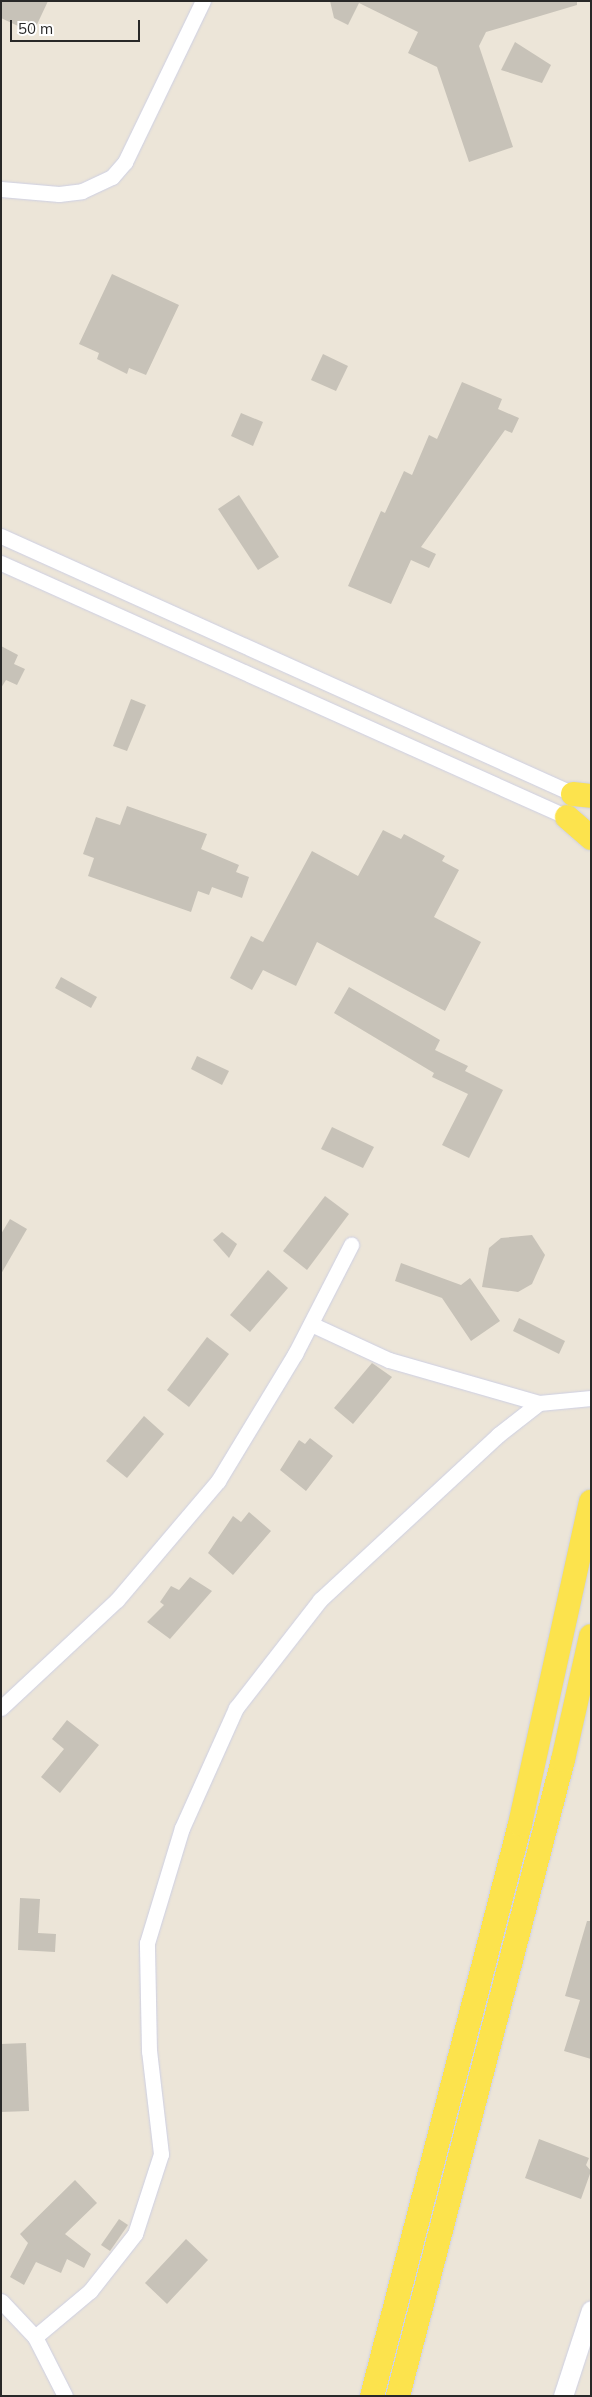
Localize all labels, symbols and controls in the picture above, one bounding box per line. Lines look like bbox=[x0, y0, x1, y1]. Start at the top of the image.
scale bar bbox=[12, 10, 142, 42]
text: 50 m bbox=[18, 19, 53, 38]

